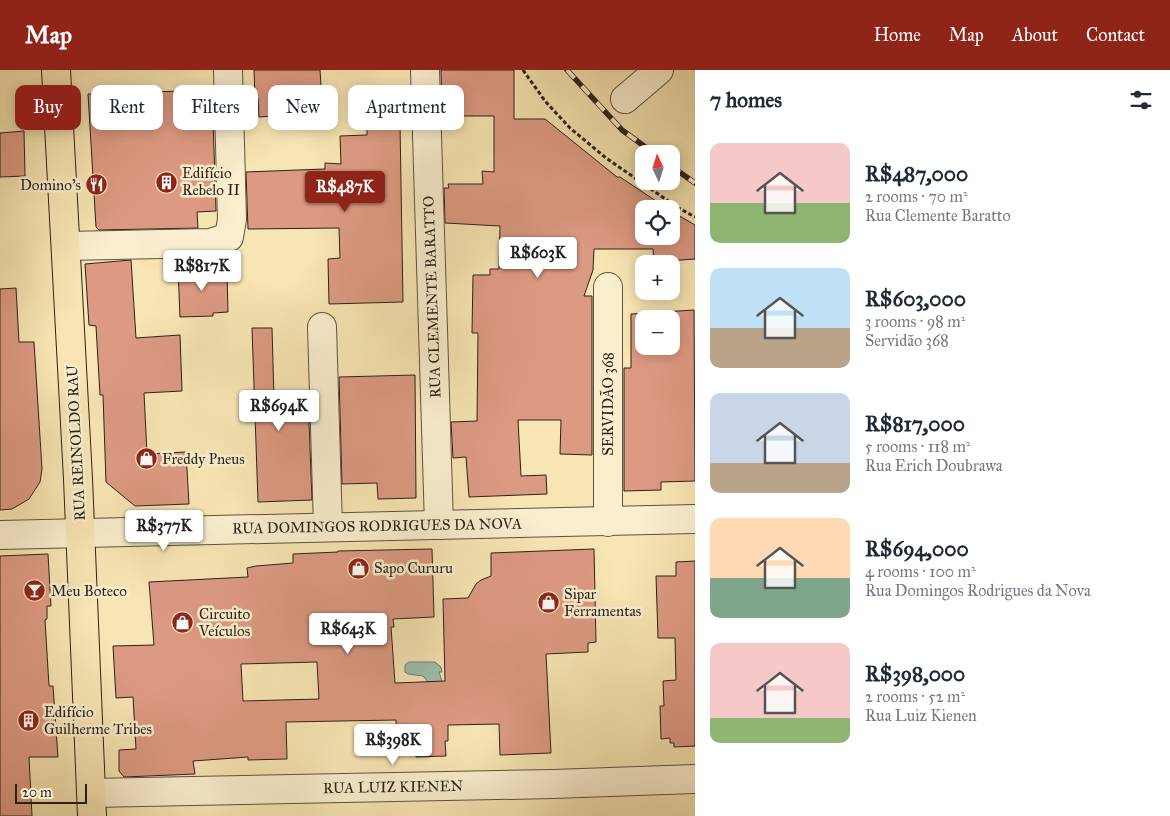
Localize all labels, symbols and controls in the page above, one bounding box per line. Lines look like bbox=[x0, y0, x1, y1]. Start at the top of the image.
text: Map bbox=[25, 20, 72, 50]
text: Home bbox=[874, 24, 921, 46]
text: Map bbox=[949, 24, 984, 46]
text: About bbox=[1012, 24, 1058, 46]
text: Contact bbox=[1086, 24, 1145, 46]
chip: Buy bbox=[15, 85, 81, 130]
chip: Rent bbox=[91, 85, 163, 130]
chip: Filters bbox=[173, 85, 258, 130]
chip: New bbox=[268, 85, 338, 130]
chip: Apartment bbox=[348, 85, 464, 130]
icon: filters bbox=[1127, 86, 1155, 114]
text: 7 homes bbox=[710, 87, 782, 113]
north arrow bbox=[635, 145, 680, 190]
map controls bbox=[635, 145, 680, 355]
text: R$487,000 bbox=[865, 161, 968, 187]
icon: home bbox=[750, 163, 810, 223]
place label: Edifício Rebelo II bbox=[182, 164, 240, 199]
building icon: Edifício Rebelo II bbox=[154, 170, 178, 194]
pin: R$487K bbox=[304, 170, 386, 213]
restaurant icon: Domino's bbox=[85, 173, 109, 197]
place label: Domino's bbox=[20, 176, 81, 194]
text: R$487K bbox=[316, 177, 374, 196]
text: 2 rooms · 70 m² bbox=[865, 187, 968, 206]
street label: RUA CLEMENTE BARATTO bbox=[419, 196, 445, 398]
button: locate bbox=[635, 200, 680, 245]
text: Rua Clemente Baratto bbox=[865, 206, 1011, 225]
pin: R$603K bbox=[497, 236, 579, 279]
text: R$603K bbox=[510, 243, 566, 262]
pin: R$817K bbox=[161, 250, 243, 292]
button: + bbox=[635, 255, 680, 300]
text: R$817K bbox=[174, 256, 230, 275]
text: R$603,000 bbox=[865, 286, 966, 312]
icon: home bbox=[750, 288, 810, 348]
button: − bbox=[635, 310, 680, 355]
text: 3 rooms · 98 m² bbox=[865, 312, 965, 331]
text: Servidão 368 bbox=[865, 331, 949, 350]
street label: SERVIDÃO 368 bbox=[599, 352, 617, 456]
street label: RUA REINOLDO RAU bbox=[63, 365, 89, 521]
pin: R$694K bbox=[238, 390, 320, 432]
text: R$694K bbox=[250, 396, 308, 415]
text: R$817,000 bbox=[865, 411, 965, 437]
icon: home bbox=[750, 413, 810, 473]
text: 5 rooms · 118 m² bbox=[865, 437, 970, 456]
shop icon: Freddy Pneus bbox=[134, 447, 158, 471]
place label: Freddy Pneus bbox=[162, 450, 245, 468]
text: Rua Erich Doubrawa bbox=[865, 456, 1003, 475]
pin: R$377K bbox=[123, 510, 205, 552]
street label: RUA DOMINGOS RODRIGUES DA NOVA bbox=[232, 514, 522, 538]
text: R$377K bbox=[136, 516, 192, 535]
text: R$694,000 bbox=[865, 536, 969, 562]
icon: home bbox=[750, 538, 810, 598]
shop icon: Sapo Cururu bbox=[346, 556, 370, 580]
place label: Sapo Cururu bbox=[374, 559, 453, 577]
text: 4 rooms · 100 m² bbox=[865, 562, 976, 581]
bar icon: Meu Boteco bbox=[23, 579, 47, 603]
text: Rua Domingos Rodrigues da Nova bbox=[865, 581, 1091, 600]
place label: Meu Boteco bbox=[51, 582, 127, 600]
place label: Sipar Ferramentas bbox=[564, 585, 641, 620]
shop icon: Sipar Ferramentas bbox=[536, 591, 560, 615]
place label: Circuito Veículos bbox=[198, 605, 251, 640]
shop icon: Circuito Veículos bbox=[171, 611, 195, 635]
pin: R$643K bbox=[307, 612, 389, 655]
text: R$643K bbox=[320, 619, 376, 638]
text: R$398,000 bbox=[865, 661, 965, 687]
icon: home bbox=[750, 663, 810, 723]
text: 2 rooms · 52 m² bbox=[865, 687, 965, 706]
place label: Edifício Guilherme Tribes bbox=[44, 703, 152, 738]
text: Rua Luiz Kienen bbox=[865, 706, 977, 725]
building icon: Edifício Guilherme Tribes bbox=[16, 709, 40, 733]
pin: R$398K bbox=[352, 724, 434, 766]
text: R$398K bbox=[365, 730, 421, 749]
street label: RUA LUIZ KIENEN bbox=[323, 777, 464, 797]
scale bar bbox=[15, 781, 88, 804]
text: 20 m bbox=[22, 784, 52, 801]

